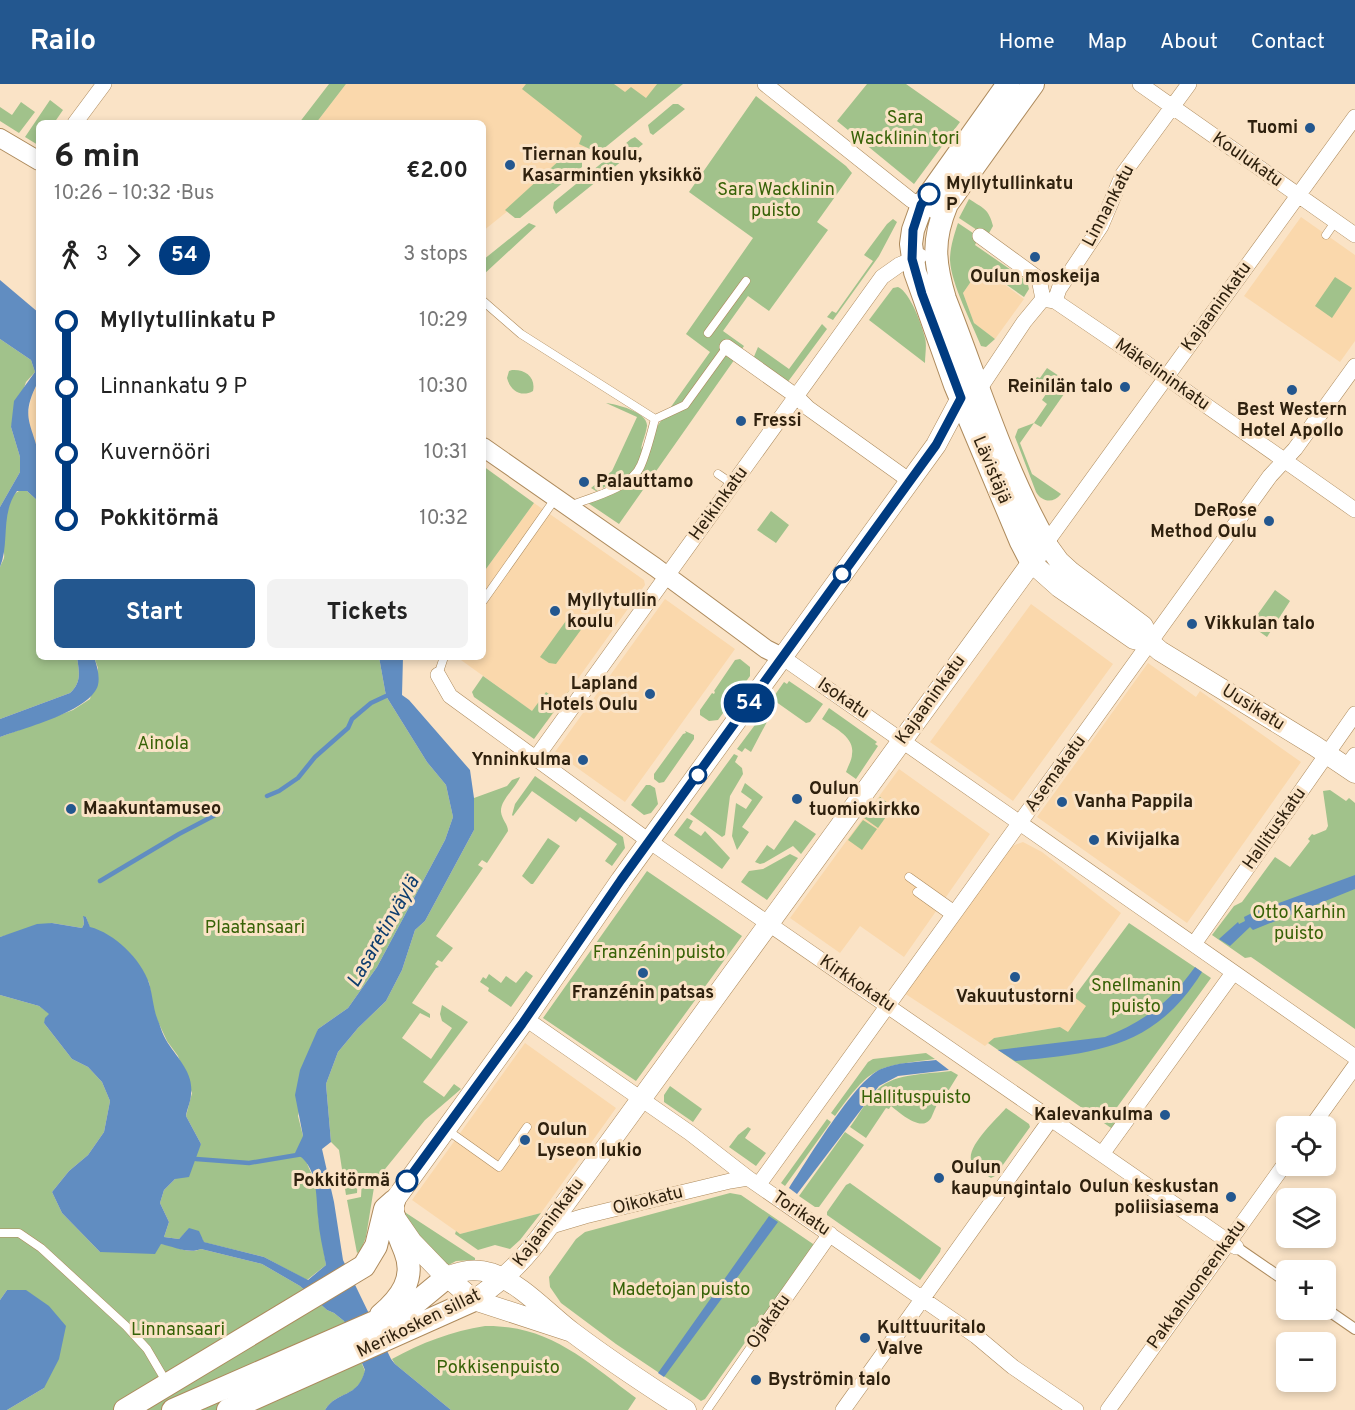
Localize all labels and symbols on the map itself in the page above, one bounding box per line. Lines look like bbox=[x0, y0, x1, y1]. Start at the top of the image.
park label: Sara Wacklinin tori bbox=[850, 107, 960, 151]
place label: Tuomi bbox=[1247, 117, 1298, 140]
marker: Tuomi bbox=[1303, 121, 1317, 135]
street label: Koulukatu bbox=[1207, 127, 1287, 193]
place label: Tiernan koulu, Kasarmintien yksikkö bbox=[522, 144, 702, 188]
marker: Tiernan koulu, Kasarmintien yksikkö bbox=[503, 158, 517, 172]
street label: Linnankatu bbox=[1078, 161, 1140, 251]
place label: Myllytullinkatu P bbox=[946, 173, 1073, 217]
park label: Sara Wacklinin puisto bbox=[717, 179, 835, 223]
marker: Myllytullinkatu P bbox=[918, 183, 940, 205]
marker: Oulun moskeija bbox=[1028, 250, 1042, 264]
street label: Kajaaninkatu bbox=[1177, 258, 1257, 356]
place label: Oulun moskeija bbox=[970, 266, 1100, 289]
street label: Mäkelininkatu bbox=[1110, 334, 1214, 416]
place label: Reinilän talo bbox=[1007, 376, 1113, 399]
marker: Reinilän talo bbox=[1118, 380, 1132, 394]
marker: Best Western Hotel Apollo bbox=[1285, 383, 1299, 397]
place label: Best Western Hotel Apollo bbox=[1237, 399, 1347, 443]
place label: Fressi bbox=[753, 410, 802, 433]
marker: Fressi bbox=[734, 414, 748, 428]
street label: Lävistäjä bbox=[966, 433, 1016, 507]
street label: Heikinkatu bbox=[684, 462, 754, 546]
place label: Palauttamo bbox=[596, 471, 693, 494]
marker: Palauttamo bbox=[577, 475, 591, 489]
place label: DeRose Method Oulu bbox=[1150, 500, 1257, 544]
marker: DeRose Method Oulu bbox=[1262, 514, 1276, 528]
unlabelled marker bbox=[833, 565, 851, 583]
place label: Myllytullin koulu bbox=[567, 590, 657, 634]
marker: Myllytullin koulu bbox=[548, 604, 562, 618]
place label: Vikkulan talo bbox=[1204, 613, 1315, 636]
marker: Vikkulan talo bbox=[1185, 617, 1199, 631]
street label: Kajaaninkatu bbox=[891, 651, 971, 749]
place label: Lapland Hotels Oulu bbox=[540, 673, 638, 717]
street label: Isokatu bbox=[813, 673, 873, 725]
street label: Uusikatu bbox=[1217, 680, 1289, 736]
line badge: 54 bbox=[722, 684, 776, 722]
marker: Lapland Hotels Oulu bbox=[643, 687, 657, 701]
street label: Asemakatu bbox=[1020, 731, 1092, 817]
park label: Ainola bbox=[137, 733, 189, 756]
place label: Ynninkulma bbox=[471, 749, 571, 772]
marker: Ynninkulma bbox=[576, 753, 590, 767]
unlabelled marker bbox=[689, 766, 707, 784]
place label: Oulun tuomiokirkko bbox=[809, 778, 920, 822]
street label: Hallituskatu bbox=[1238, 783, 1312, 875]
place label: Vanha Pappila bbox=[1074, 791, 1193, 814]
marker: Oulun tuomiokirkko bbox=[790, 792, 804, 806]
marker: Vanha Pappila bbox=[1055, 795, 1069, 809]
place label: Maakuntamuseo bbox=[83, 798, 221, 821]
marker: Maakuntamuseo bbox=[64, 802, 78, 816]
place label: Kivijalka bbox=[1106, 829, 1180, 852]
marker: Kivijalka bbox=[1087, 833, 1101, 847]
water label: Lasaretinväylä bbox=[342, 871, 427, 992]
park label: Otto Karhin puisto bbox=[1252, 902, 1346, 946]
park label: Plaatansaari bbox=[205, 917, 305, 940]
park label: Franzénin puisto bbox=[593, 942, 725, 965]
street label: Kirkkokatu bbox=[815, 950, 899, 1018]
marker: Franzénin patsas bbox=[636, 966, 650, 980]
marker: Vakuutustorni bbox=[1008, 970, 1022, 984]
park label: Snellmanin puisto bbox=[1091, 975, 1181, 1019]
place label: Franzénin patsas bbox=[572, 982, 714, 1005]
place label: Vakuutustorni bbox=[956, 986, 1074, 1009]
park label: Hallituspuisto bbox=[861, 1087, 971, 1110]
place label: Kalevankulma bbox=[1034, 1104, 1153, 1127]
marker: Kalevankulma bbox=[1158, 1108, 1172, 1122]
place label: Oulun Lyseon lukio bbox=[537, 1119, 642, 1163]
marker: Oulun Lyseon lukio bbox=[518, 1133, 532, 1147]
place label: Oulun kaupungintalo bbox=[951, 1157, 1072, 1201]
place label: Pokkitörmä bbox=[293, 1170, 390, 1193]
marker: Pokkitörmä bbox=[396, 1170, 418, 1192]
marker: Oulun kaupungintalo bbox=[932, 1171, 946, 1185]
street label: Kajaaninkatu bbox=[508, 1174, 590, 1272]
place label: Oulun keskustan poliisiasema bbox=[1079, 1176, 1219, 1220]
street label: Oikokatu bbox=[610, 1181, 686, 1221]
street label: Torikatu bbox=[768, 1186, 834, 1242]
marker: Oulun keskustan poliisiasema bbox=[1224, 1190, 1238, 1204]
street label: Pakkahuoneenkatu bbox=[1142, 1216, 1252, 1354]
park label: Madetojan puisto bbox=[612, 1279, 750, 1302]
street label: Merikosken sillat bbox=[353, 1284, 485, 1364]
street label: Ojakatu bbox=[742, 1290, 796, 1354]
place label: Kulttuuritalo Valve bbox=[877, 1317, 986, 1361]
park label: Linnansaari bbox=[131, 1319, 225, 1342]
marker: Kulttuuritalo Valve bbox=[858, 1331, 872, 1345]
park label: Pokkisenpuisto bbox=[436, 1357, 560, 1380]
place label: Byströmin talo bbox=[768, 1369, 891, 1392]
marker: Byströmin talo bbox=[749, 1373, 763, 1387]

